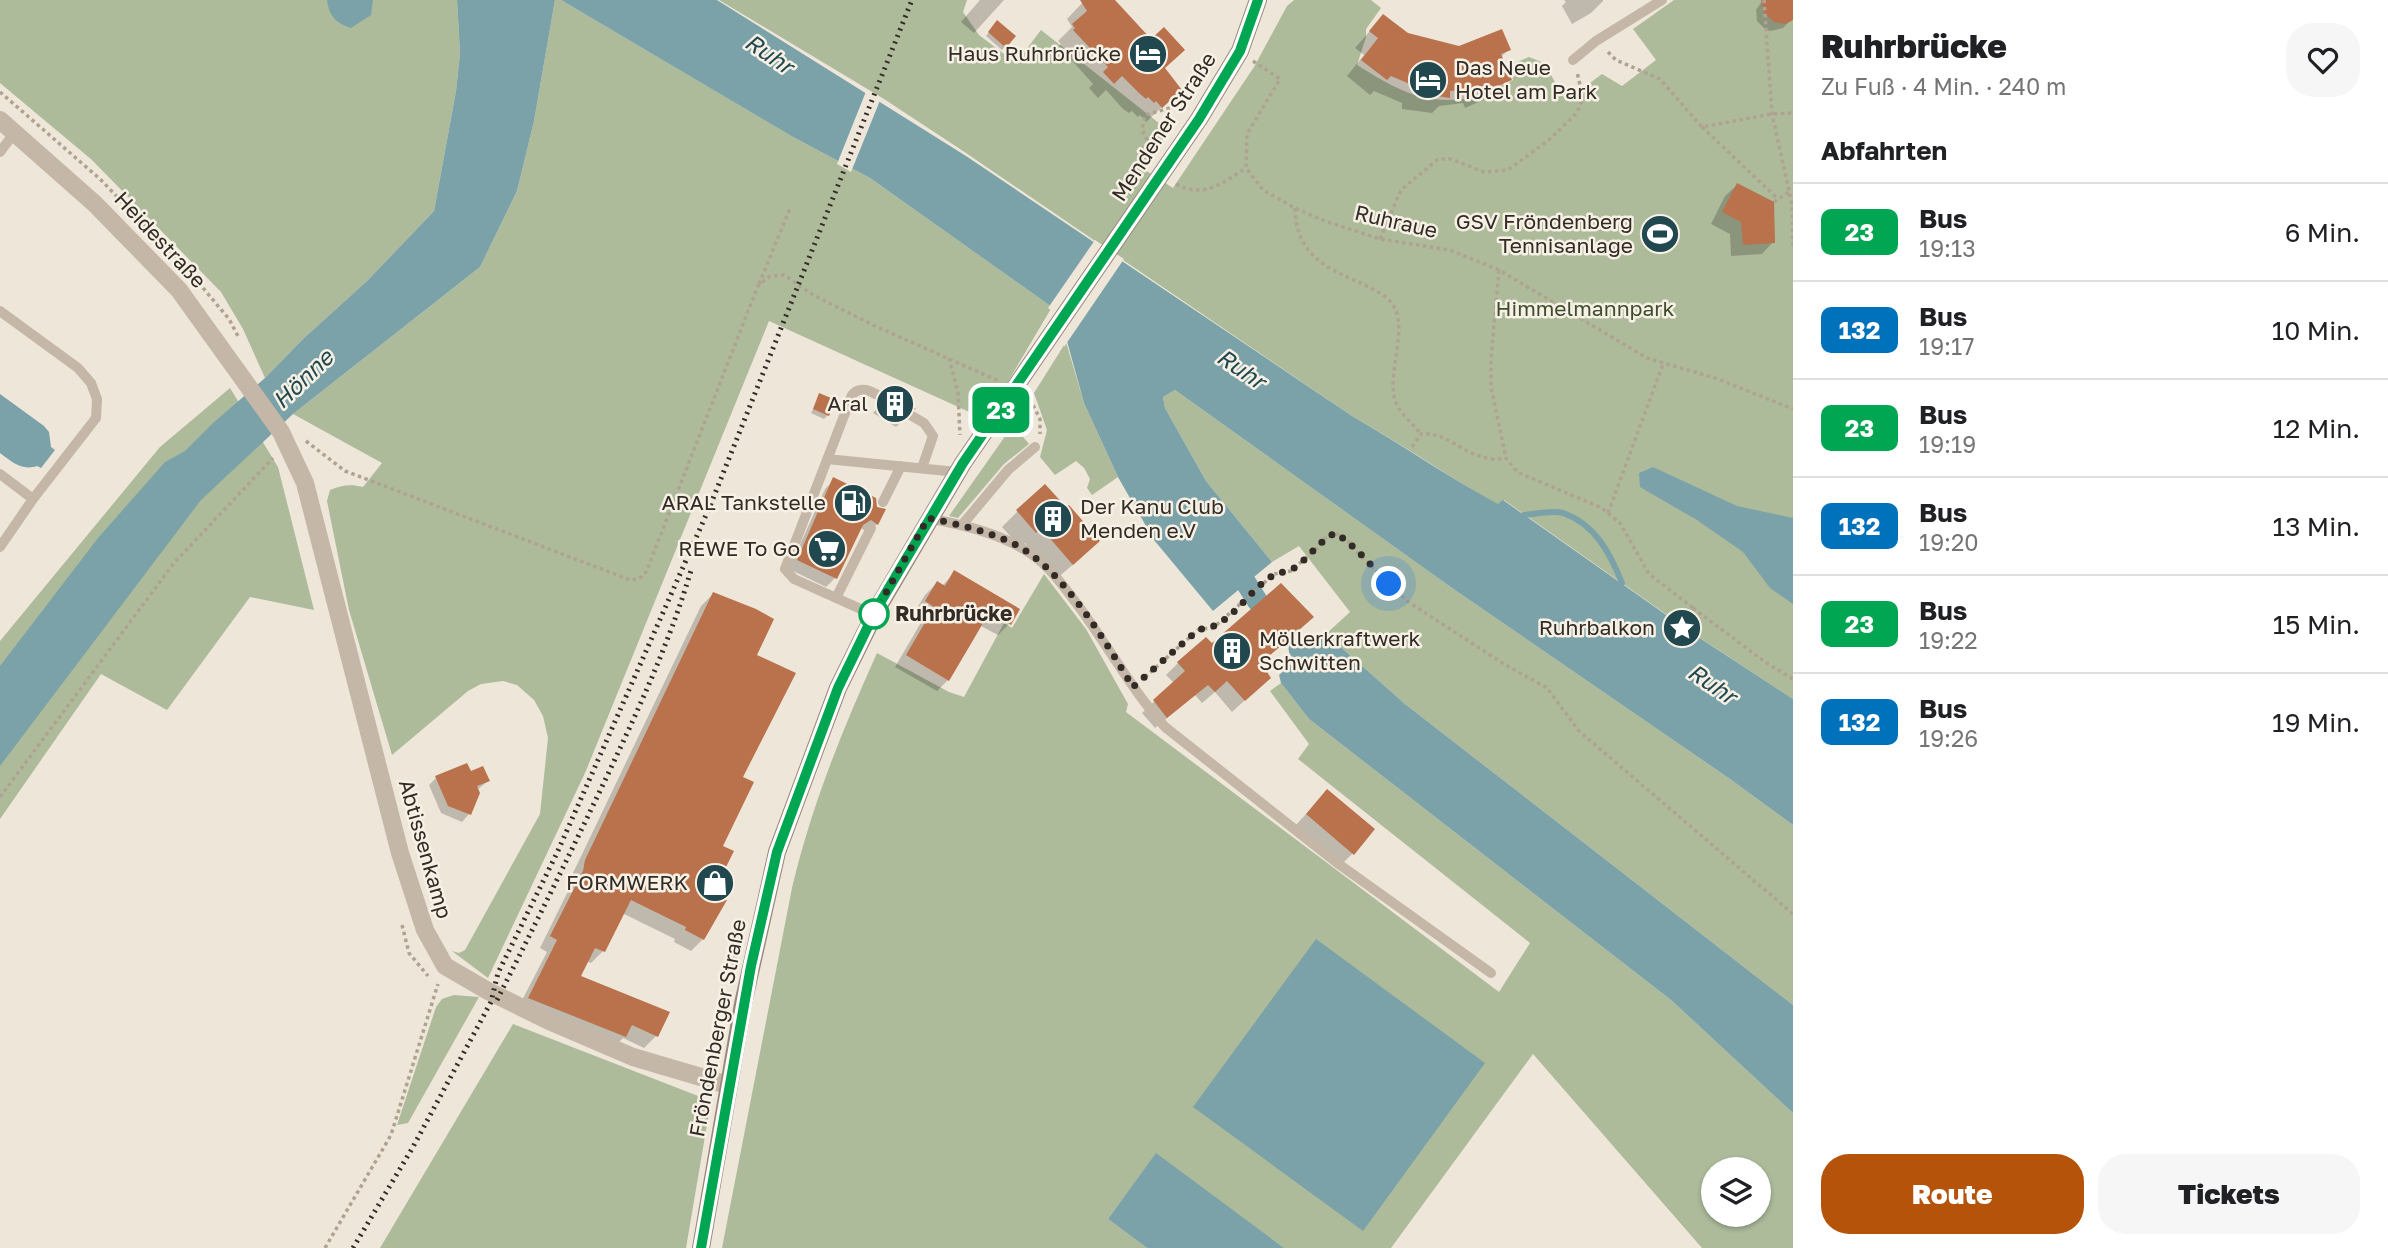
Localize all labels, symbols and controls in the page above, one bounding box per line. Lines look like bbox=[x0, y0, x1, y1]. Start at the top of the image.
button: heart bbox=[2286, 23, 2360, 97]
text: Ruhrbrücke bbox=[1821, 26, 2007, 65]
water label: Ruhr bbox=[740, 27, 802, 81]
hotel icon: Haus Ruhrbrücke bbox=[1127, 33, 1169, 75]
place label: Haus Ruhrbrücke bbox=[948, 40, 1121, 66]
street label: Mendener Straße bbox=[1105, 47, 1221, 206]
place label: Das Neue Hotel am Park bbox=[1455, 54, 1597, 104]
hotel icon: Das Neue Hotel am Park bbox=[1407, 59, 1449, 101]
text: Zu Fuß · 4 Min. · 240 m bbox=[1821, 72, 2066, 100]
text: Abfahrten bbox=[1821, 135, 1947, 166]
street label: Heidestraße bbox=[109, 186, 212, 293]
street label: Ruhraue bbox=[1352, 199, 1440, 243]
text: Bus bbox=[1919, 203, 1967, 234]
place label: GSV Fröndenberg Tennisanlage bbox=[1456, 208, 1633, 258]
sports icon: GSV Fröndenberg Tennisanlage bbox=[1639, 213, 1681, 255]
text: 23 bbox=[1845, 217, 1874, 246]
text: 6 Min. bbox=[2285, 217, 2360, 248]
text: 19:13 bbox=[1919, 234, 1976, 262]
park label: Himmelmannpark bbox=[1496, 295, 1675, 321]
text: Bus bbox=[1919, 301, 1967, 332]
text: 132 bbox=[1839, 315, 1880, 344]
text: 10 Min. bbox=[2272, 315, 2360, 346]
text: 19:17 bbox=[1919, 332, 1974, 360]
water label: Hönne bbox=[266, 342, 339, 414]
water label: Ruhr bbox=[1212, 342, 1274, 396]
building icon: Aral bbox=[874, 383, 916, 425]
line badge: 23 bbox=[970, 387, 1032, 433]
place label: Aral bbox=[827, 390, 868, 416]
text: 23 bbox=[986, 395, 1016, 424]
text: Bus bbox=[1919, 399, 1967, 430]
text: 23 bbox=[1845, 413, 1874, 442]
text: 12 Min. bbox=[2273, 413, 2360, 444]
text: 19:19 bbox=[1919, 430, 1976, 458]
fuel station icon: ARAL Tankstelle bbox=[832, 482, 874, 524]
place label: ARAL Tankstelle bbox=[661, 489, 826, 515]
place label: Der Kanu Club Menden e.V bbox=[1080, 493, 1224, 543]
text: Bus bbox=[1919, 497, 1967, 528]
building icon: Der Kanu Club Menden e.V bbox=[1032, 498, 1074, 540]
text: 132 bbox=[1839, 511, 1880, 540]
text: 13 Min. bbox=[2273, 511, 2360, 542]
supermarket icon: REWE To Go bbox=[806, 528, 848, 570]
text: 19:20 bbox=[1919, 528, 1979, 556]
place label: REWE To Go bbox=[678, 535, 800, 561]
your location bbox=[1371, 566, 1406, 601]
text: Bus bbox=[1919, 595, 1967, 626]
marker: Ruhrbrücke bbox=[859, 599, 889, 629]
place label: Ruhrbrücke bbox=[895, 600, 1013, 626]
place icon: Ruhrbalkon bbox=[1661, 607, 1703, 649]
text: 23 bbox=[1845, 609, 1874, 638]
text: 15 Min. bbox=[2273, 609, 2360, 640]
place label: Ruhrbalkon bbox=[1539, 614, 1655, 640]
place label: Möllerkraftwerk Schwitten bbox=[1259, 625, 1421, 675]
text: 19:22 bbox=[1919, 626, 1978, 654]
building icon: Möllerkraftwerk Schwitten bbox=[1211, 630, 1253, 672]
water label: Ruhr bbox=[1683, 657, 1745, 711]
text: Bus bbox=[1919, 693, 1967, 724]
text: 132 bbox=[1839, 707, 1880, 736]
text: 19 Min. bbox=[2272, 707, 2360, 738]
text: 19:26 bbox=[1919, 724, 1978, 752]
street label: Abtissenkamp bbox=[394, 776, 458, 921]
shop icon: FORMWERK bbox=[694, 862, 736, 904]
place label: FORMWERK bbox=[566, 869, 688, 895]
street label: Fröndenberger Straße bbox=[683, 917, 751, 1139]
button: Route bbox=[1821, 1154, 2084, 1234]
button: Tickets bbox=[2098, 1154, 2360, 1234]
map controls bbox=[1701, 1157, 1771, 1227]
button: layers bbox=[1701, 1157, 1771, 1227]

